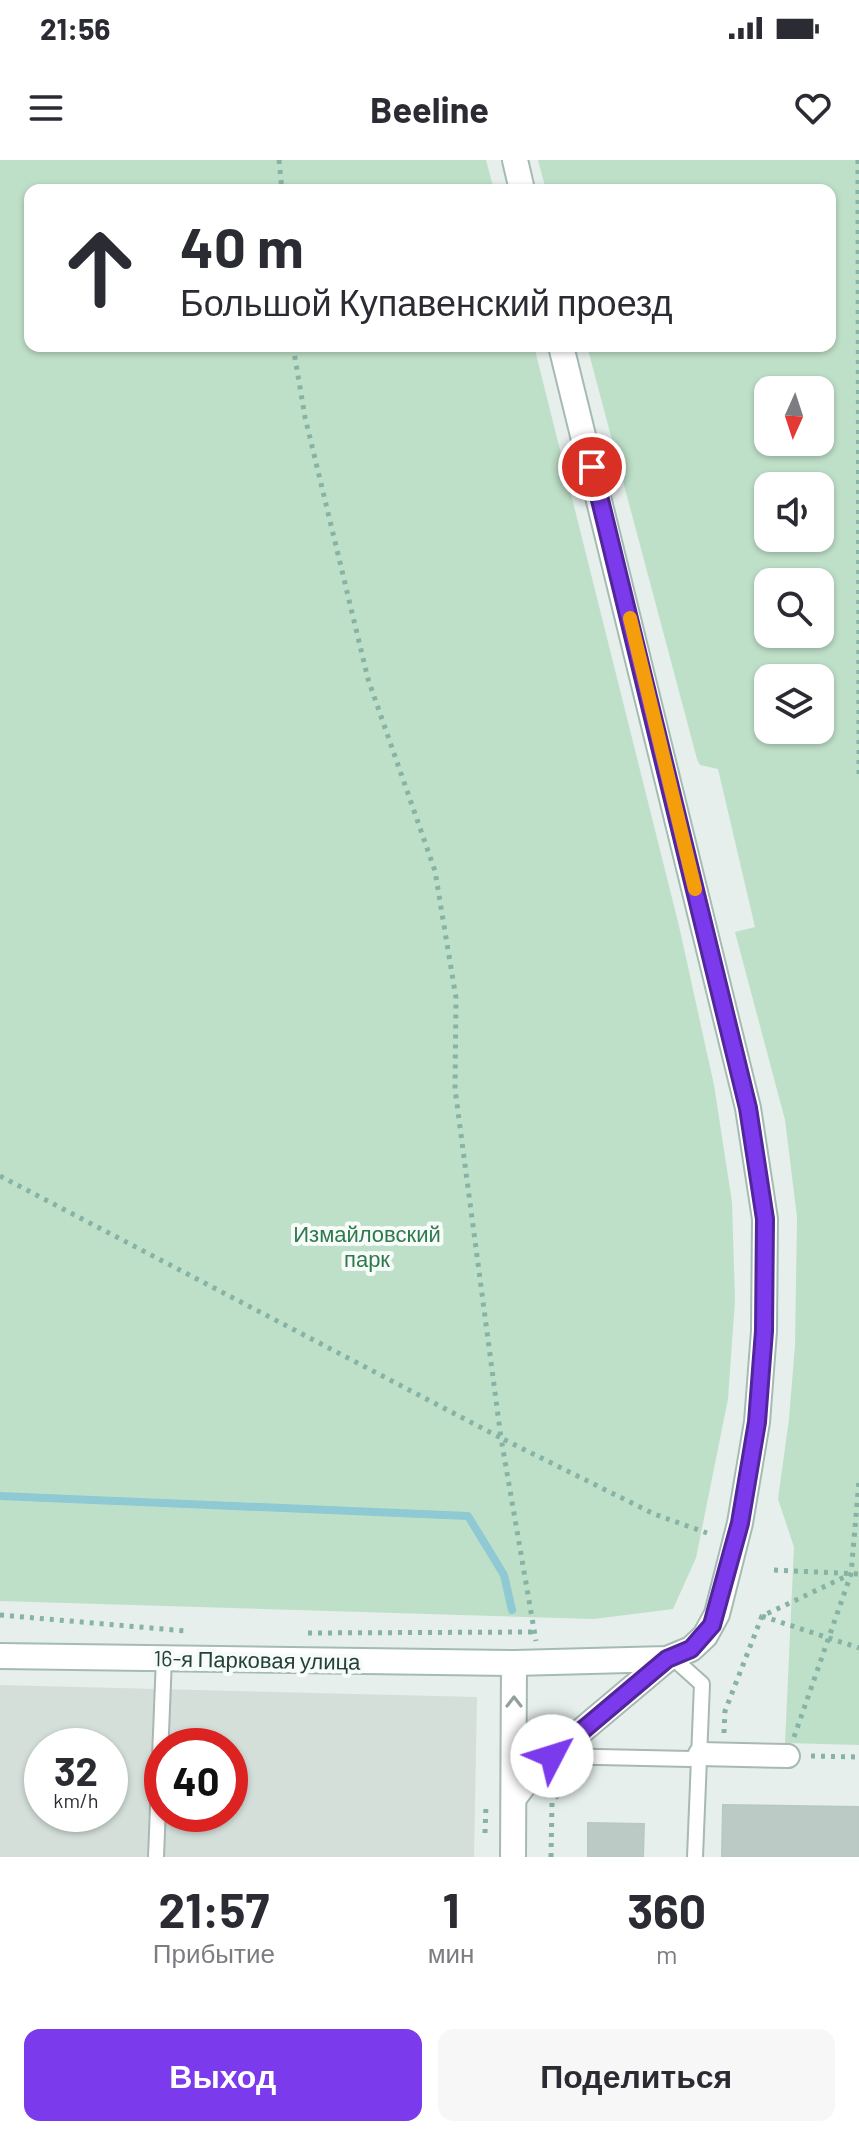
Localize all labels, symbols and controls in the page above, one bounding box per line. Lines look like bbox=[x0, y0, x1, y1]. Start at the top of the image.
text: 21:56 bbox=[40, 10, 110, 46]
icon: menu bbox=[24, 86, 68, 130]
icon: heart bbox=[791, 86, 835, 130]
text: Beeline bbox=[370, 87, 489, 130]
text: 40 m bbox=[180, 212, 304, 279]
icon: ahead bbox=[48, 216, 152, 320]
text: Большой Купавенский проезд bbox=[180, 280, 673, 323]
north arrow bbox=[754, 376, 834, 456]
map controls bbox=[754, 376, 834, 744]
pin bbox=[558, 433, 626, 501]
icon: arrive bbox=[570, 445, 614, 489]
button: sound bbox=[754, 472, 834, 552]
button: search bbox=[754, 568, 834, 648]
button: layers bbox=[754, 664, 834, 744]
park label: Измайловский парк bbox=[293, 1220, 441, 1272]
street label: 16-я Парковая улица bbox=[153, 1644, 361, 1675]
one-way arrow bbox=[505, 1695, 523, 1708]
position arrow bbox=[510, 1714, 594, 1798]
speed limit sign: 40 bbox=[144, 1728, 248, 1832]
text: 32 bbox=[54, 1746, 98, 1794]
text: km/h bbox=[53, 1788, 99, 1812]
text: 21:57 bbox=[158, 1880, 269, 1938]
text: 1 bbox=[443, 1880, 460, 1938]
text: 360 bbox=[627, 1881, 706, 1939]
text: Прибытие bbox=[153, 1937, 275, 1968]
text: мин bbox=[428, 1937, 474, 1968]
text: m bbox=[656, 1938, 677, 1969]
button: Выход bbox=[24, 2029, 422, 2121]
button: Поделиться bbox=[438, 2029, 835, 2121]

